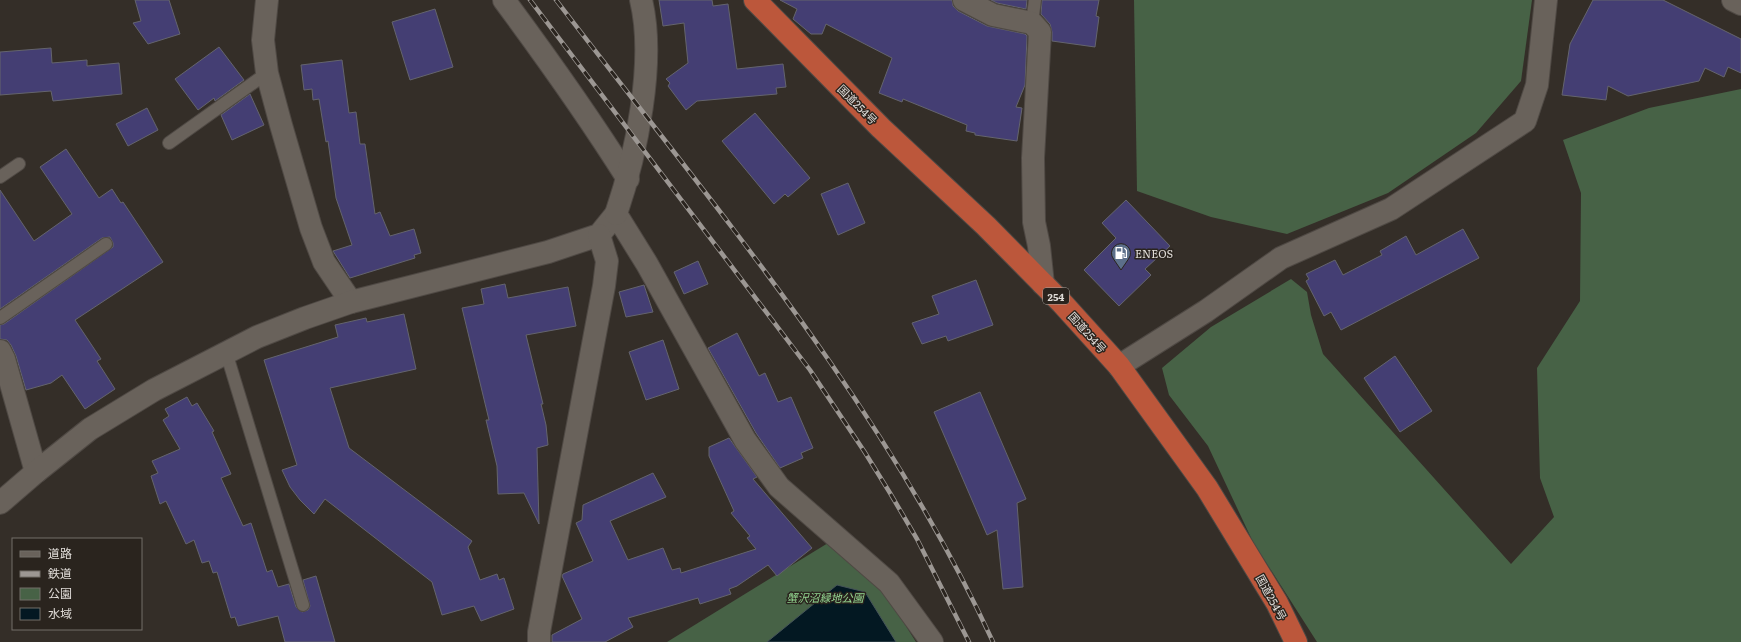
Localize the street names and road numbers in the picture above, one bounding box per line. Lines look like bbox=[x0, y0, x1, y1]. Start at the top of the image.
street label: 国道254号 bbox=[835, 81, 881, 127]
road number: 254 bbox=[1043, 288, 1069, 304]
street label: 国道254号 bbox=[1065, 308, 1111, 356]
street label: 国道254号 bbox=[1253, 571, 1291, 623]

